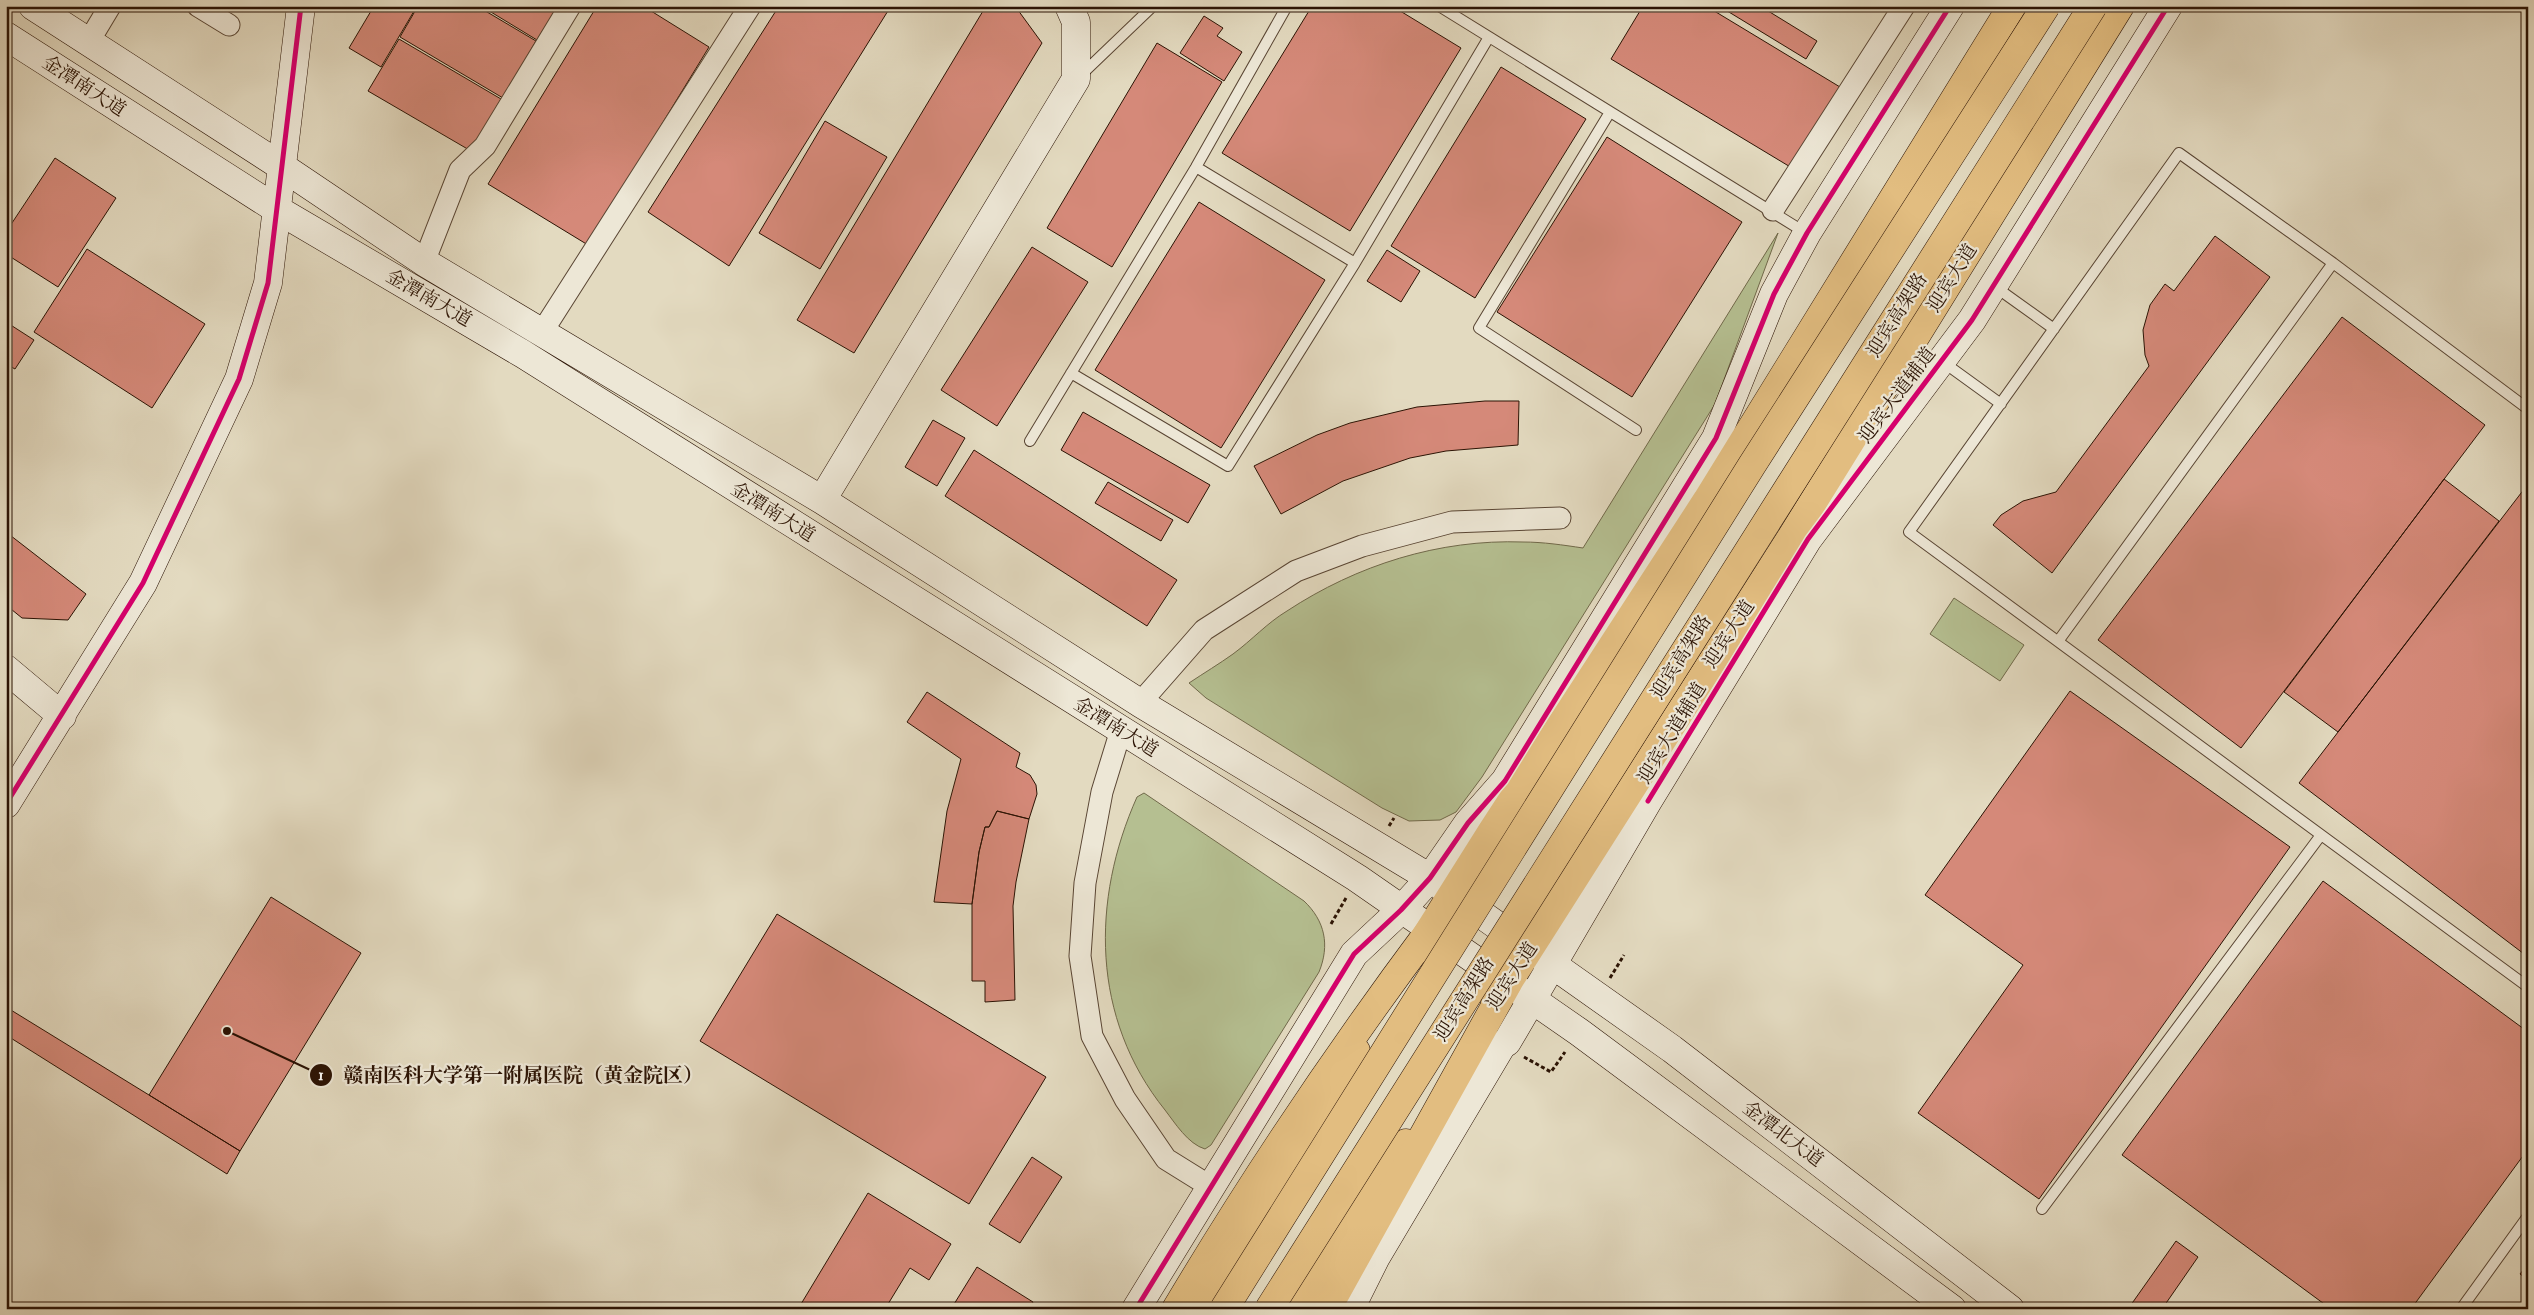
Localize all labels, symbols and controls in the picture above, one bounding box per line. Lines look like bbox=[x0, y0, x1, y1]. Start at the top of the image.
street label: 金潭南大道 bbox=[38, 50, 130, 122]
street label: 迎宾大道 bbox=[1922, 239, 1982, 317]
street label: 金潭南大道 bbox=[382, 264, 476, 332]
street label: 迎宾高架路 bbox=[1862, 268, 1932, 362]
street label: 迎宾大道辅道 bbox=[1853, 342, 1941, 448]
street label: 金潭南大道 bbox=[726, 477, 820, 547]
street label: 迎宾大道 bbox=[1698, 596, 1760, 672]
street label: 迎宾高架路 bbox=[1646, 610, 1716, 704]
street label: 迎宾大道辅道 bbox=[1632, 678, 1712, 788]
street label: 金潭南大道 bbox=[1069, 692, 1163, 762]
street label: 迎宾大道 bbox=[1481, 938, 1543, 1014]
street label: 迎宾高架路 bbox=[1429, 952, 1499, 1046]
callout: 赣南医科大学第一附属医院（黄金院区） bbox=[308, 1057, 713, 1092]
text: 赣南医科大学第一附属医院（黄金院区） bbox=[343, 1063, 703, 1088]
text: 1 bbox=[318, 1066, 324, 1085]
street label: 金潭北大道 bbox=[1738, 1096, 1828, 1172]

